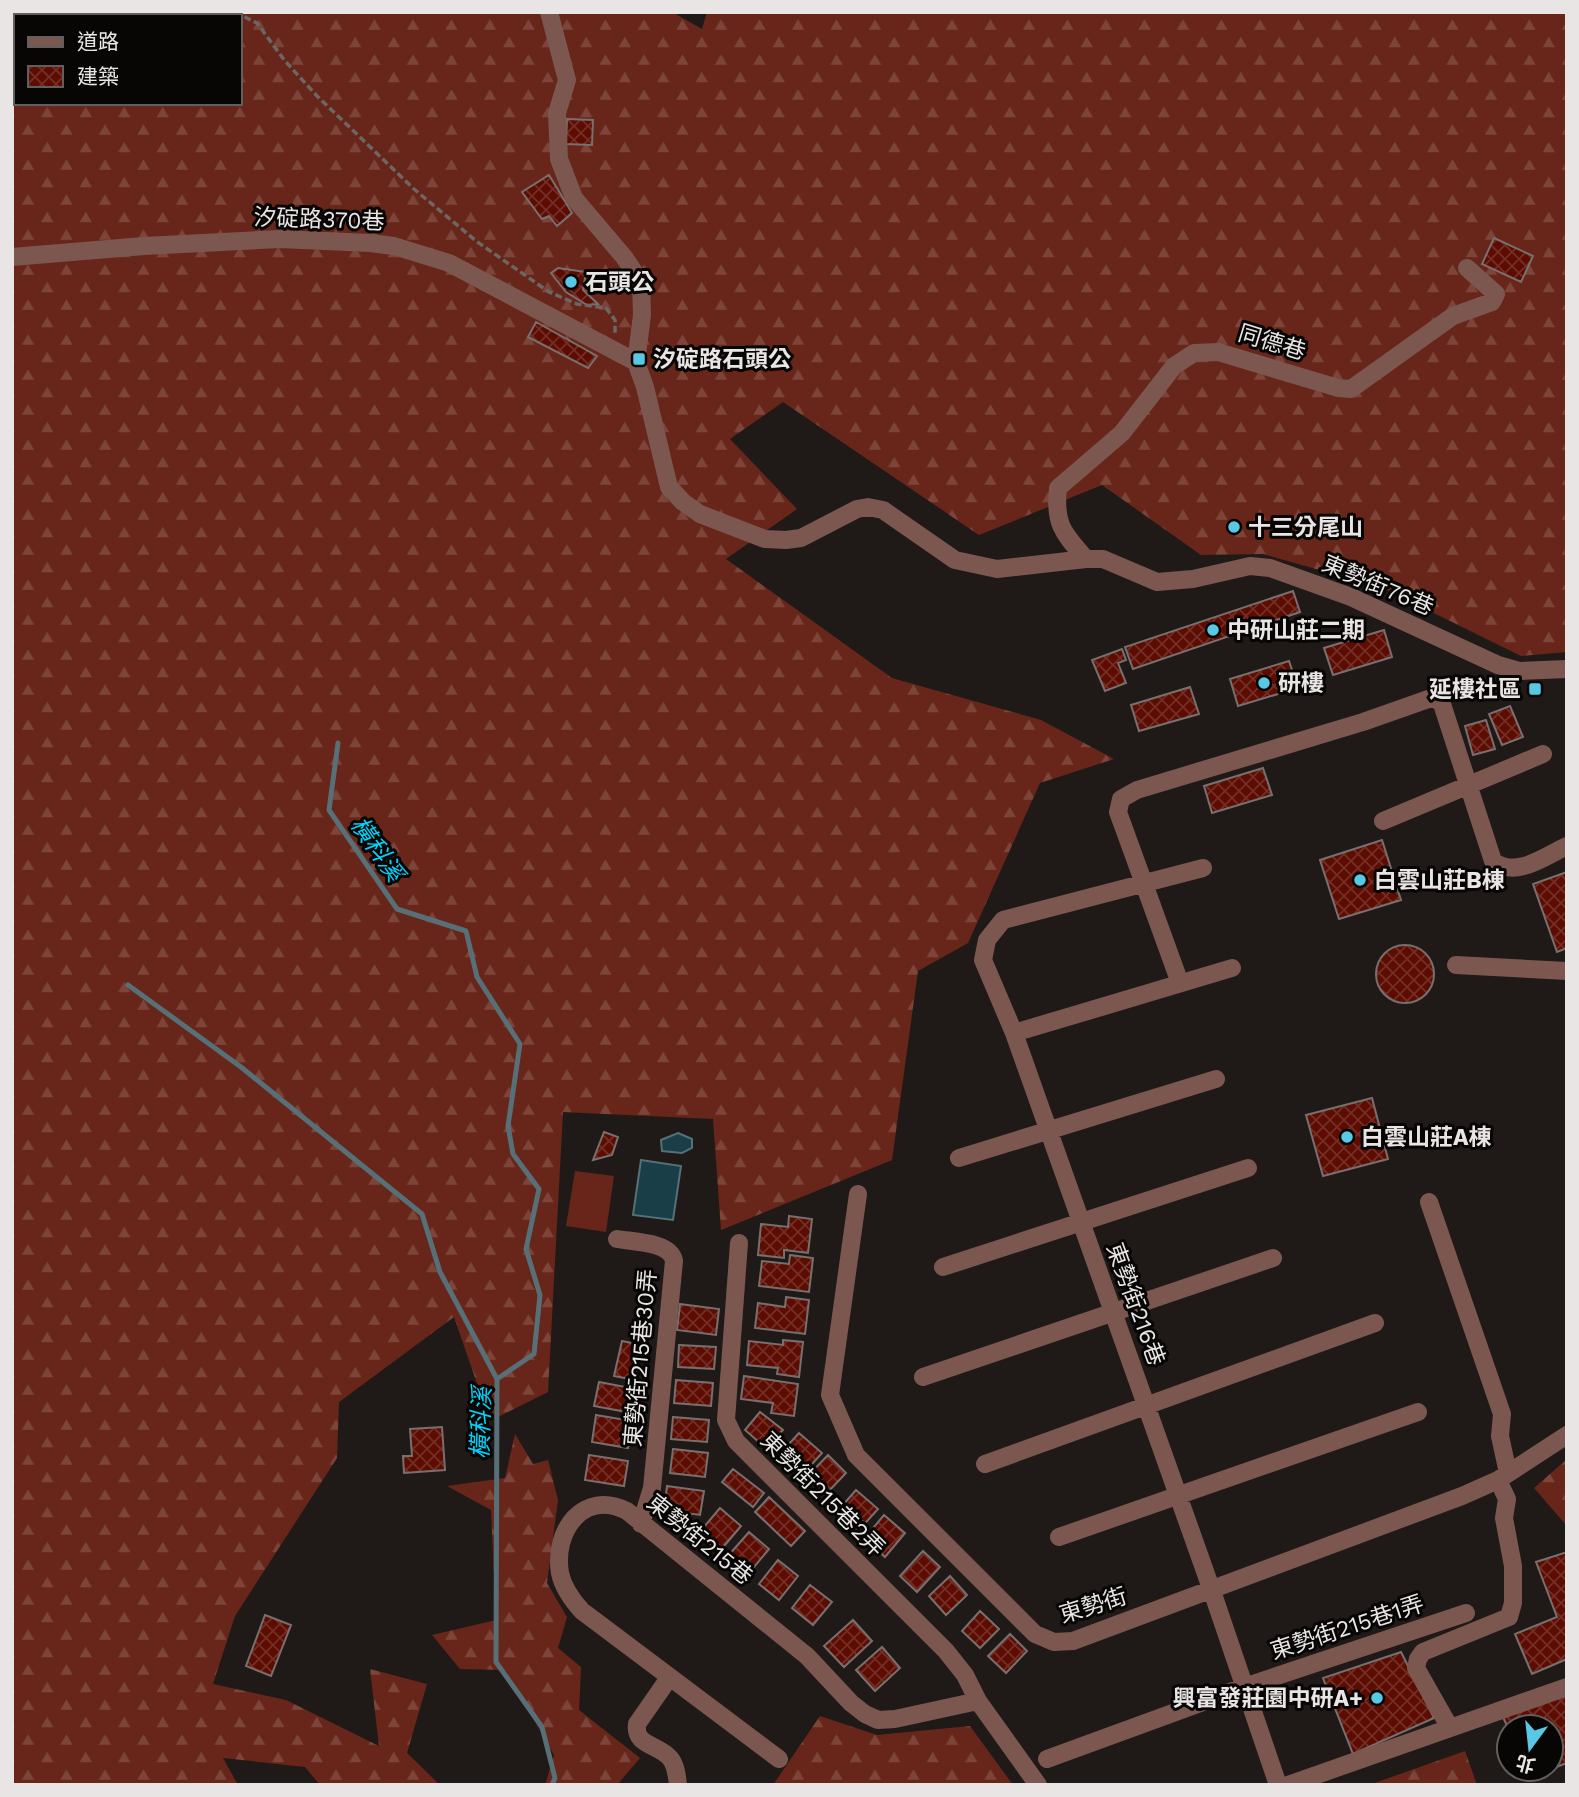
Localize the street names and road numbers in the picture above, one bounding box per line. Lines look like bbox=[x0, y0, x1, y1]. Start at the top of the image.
street label: 汐碇路370巷 bbox=[253, 204, 385, 235]
street label: 同德巷 bbox=[1235, 319, 1309, 365]
street label: 東勢街76巷 bbox=[1318, 550, 1438, 621]
street label: 東勢街216巷 bbox=[1101, 1239, 1170, 1369]
street label: 東勢街215巷30弄 bbox=[619, 1268, 662, 1448]
street label: 東勢街215巷2弄 bbox=[755, 1427, 890, 1562]
street label: 東勢街215巷 bbox=[642, 1489, 758, 1590]
street label: 東勢街 bbox=[1056, 1582, 1130, 1628]
street label: 東勢街215巷1弄 bbox=[1267, 1590, 1427, 1665]

